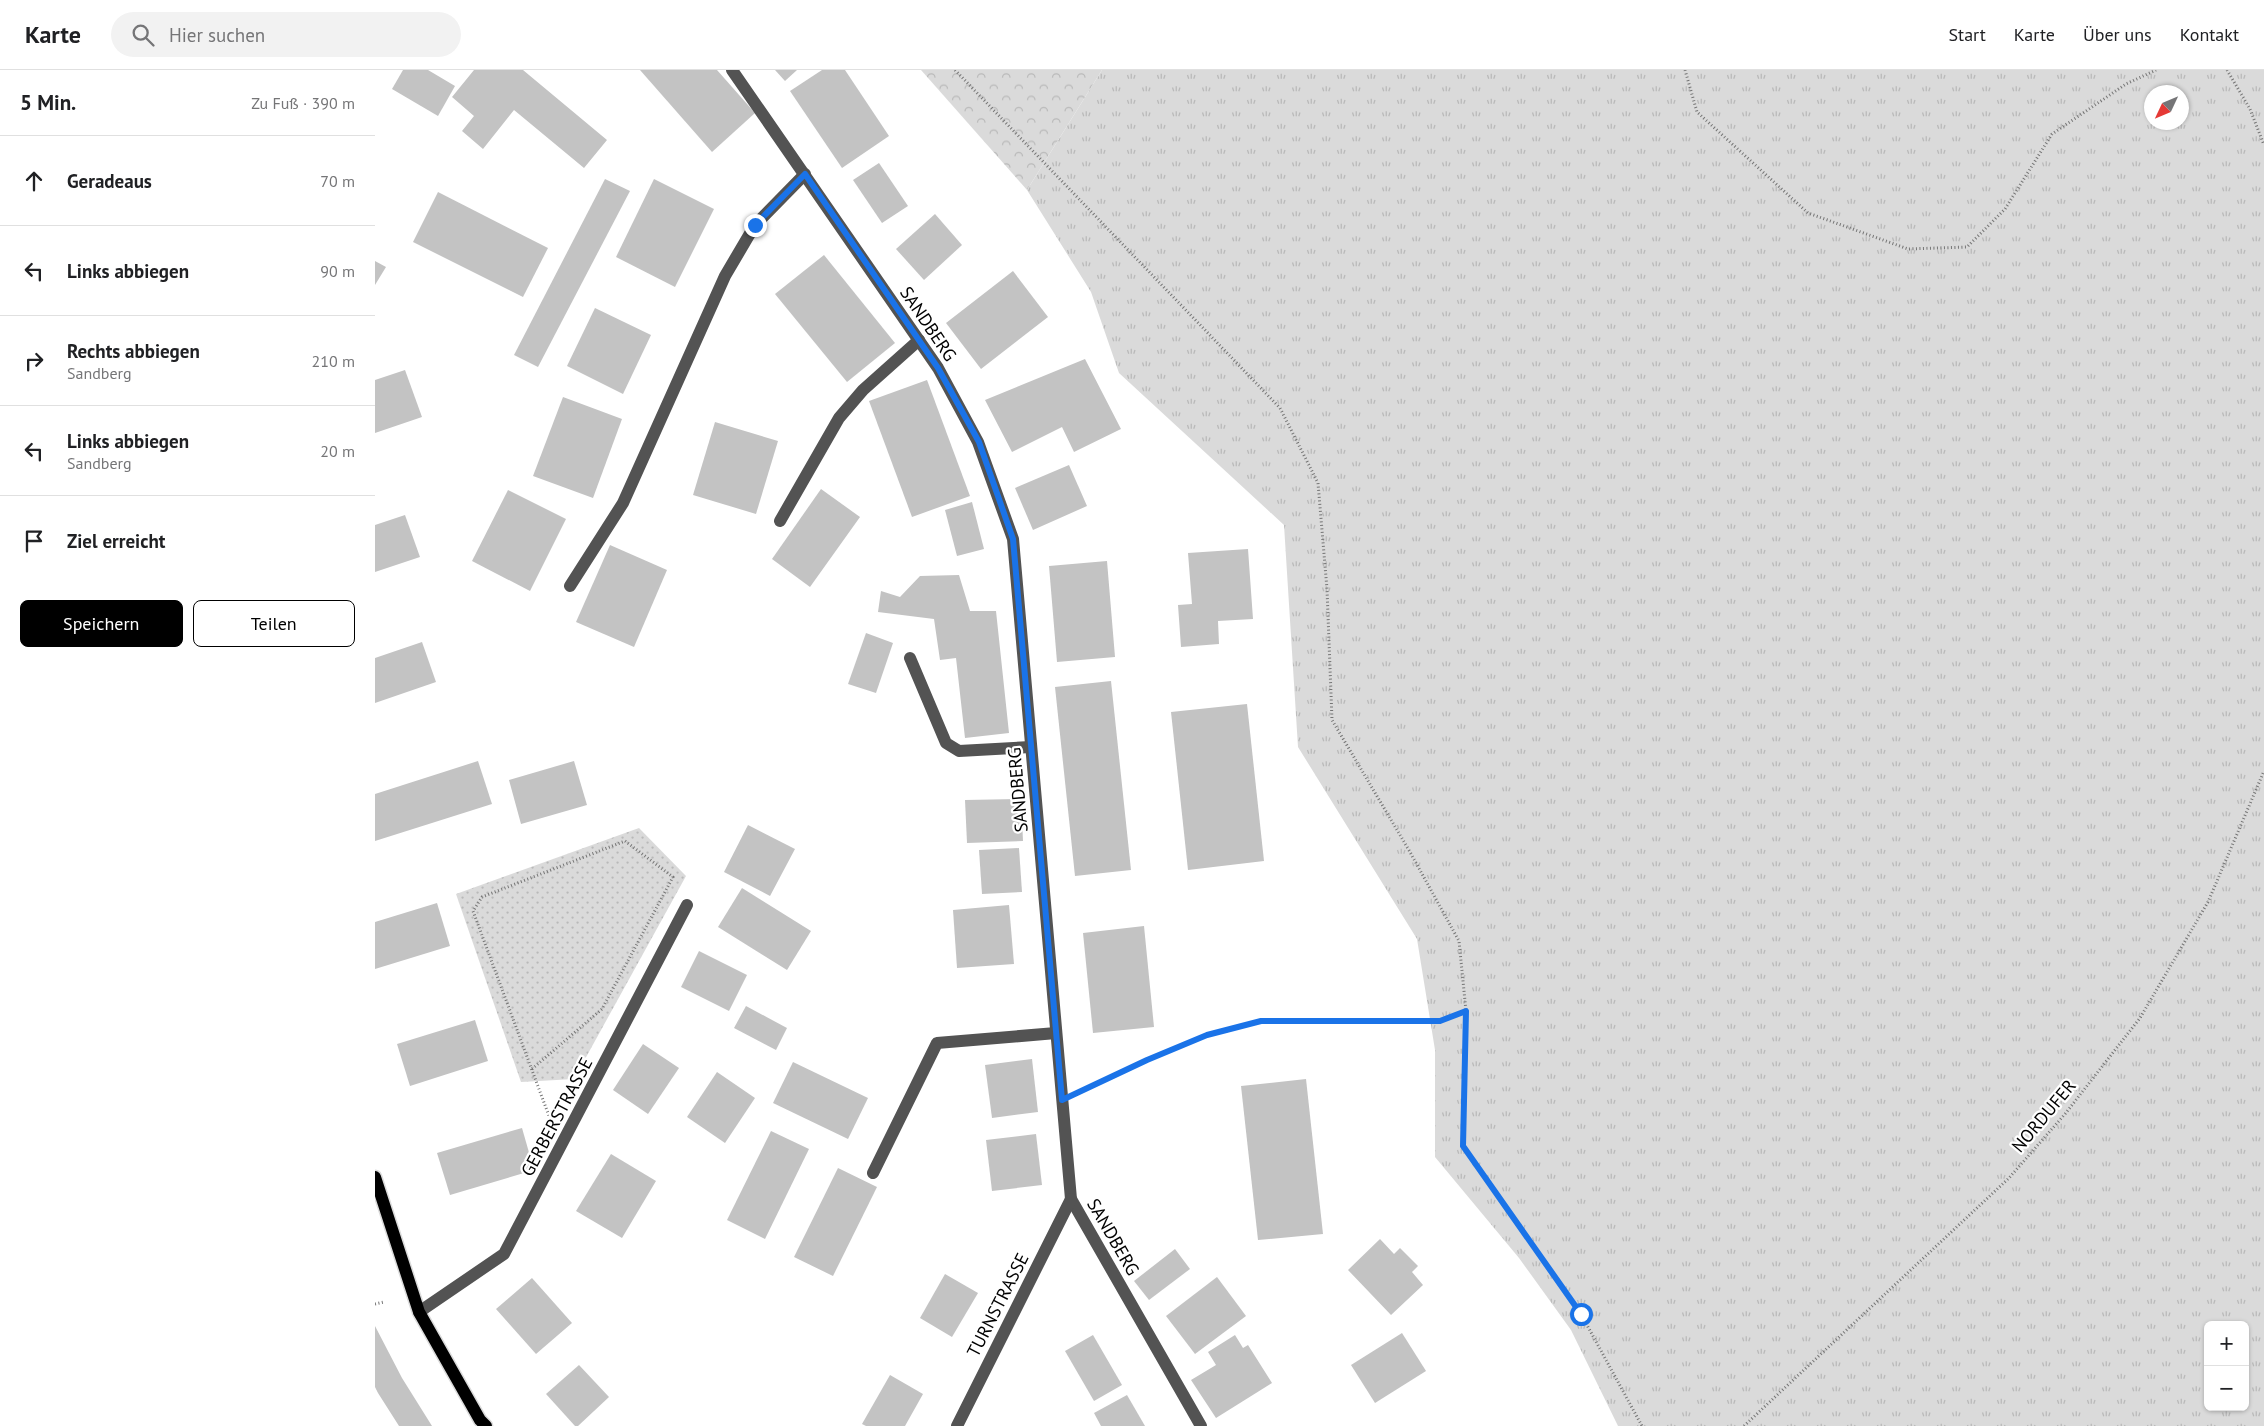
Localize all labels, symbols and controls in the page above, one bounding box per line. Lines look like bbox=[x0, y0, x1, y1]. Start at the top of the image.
search box bbox=[111, 12, 461, 57]
text: Karte bbox=[25, 19, 81, 50]
icon: search bbox=[129, 21, 157, 49]
text: Hier suchen bbox=[169, 23, 265, 47]
text: Start bbox=[1948, 23, 1986, 46]
text: Karte bbox=[2014, 23, 2055, 46]
text: Über uns bbox=[2083, 23, 2152, 46]
text: Kontakt bbox=[2180, 23, 2239, 46]
north arrow bbox=[2144, 85, 2189, 130]
text: 5 Min. bbox=[20, 89, 76, 116]
text: Zu Fuß · 390 m bbox=[251, 93, 355, 113]
icon: ahead bbox=[20, 167, 48, 195]
text: Geradeaus bbox=[67, 169, 152, 193]
text: 70 m bbox=[320, 171, 355, 191]
route end bbox=[744, 214, 767, 237]
icon: left bbox=[20, 257, 48, 285]
text: Links abbiegen bbox=[67, 259, 189, 283]
text: 90 m bbox=[320, 261, 355, 281]
street label: SANDBERG bbox=[895, 282, 962, 365]
text: Rechts abbiegen bbox=[67, 339, 200, 363]
icon: right bbox=[20, 347, 48, 375]
text: 210 m bbox=[312, 351, 355, 371]
text: Sandberg bbox=[67, 363, 132, 383]
text: Links abbiegen bbox=[67, 429, 189, 453]
icon: left bbox=[20, 437, 48, 465]
text: 20 m bbox=[320, 441, 355, 461]
text: Sandberg bbox=[67, 453, 132, 473]
icon: arrive bbox=[20, 527, 48, 555]
text: Ziel erreicht bbox=[67, 529, 165, 553]
button: Speichern bbox=[20, 600, 183, 647]
button: Teilen bbox=[193, 600, 355, 647]
street label: SANDBERG bbox=[1002, 747, 1033, 833]
street label: GERBERSTRASSE bbox=[516, 1053, 598, 1180]
street label: NORDUFER bbox=[2006, 1074, 2081, 1157]
street label: SANDBERG bbox=[1082, 1194, 1145, 1279]
street label: TURNSTRASSE bbox=[962, 1249, 1034, 1361]
route start bbox=[1570, 1303, 1593, 1326]
map controls bbox=[2204, 1321, 2249, 1411]
button: + bbox=[2204, 1321, 2249, 1366]
button: − bbox=[2204, 1366, 2249, 1411]

